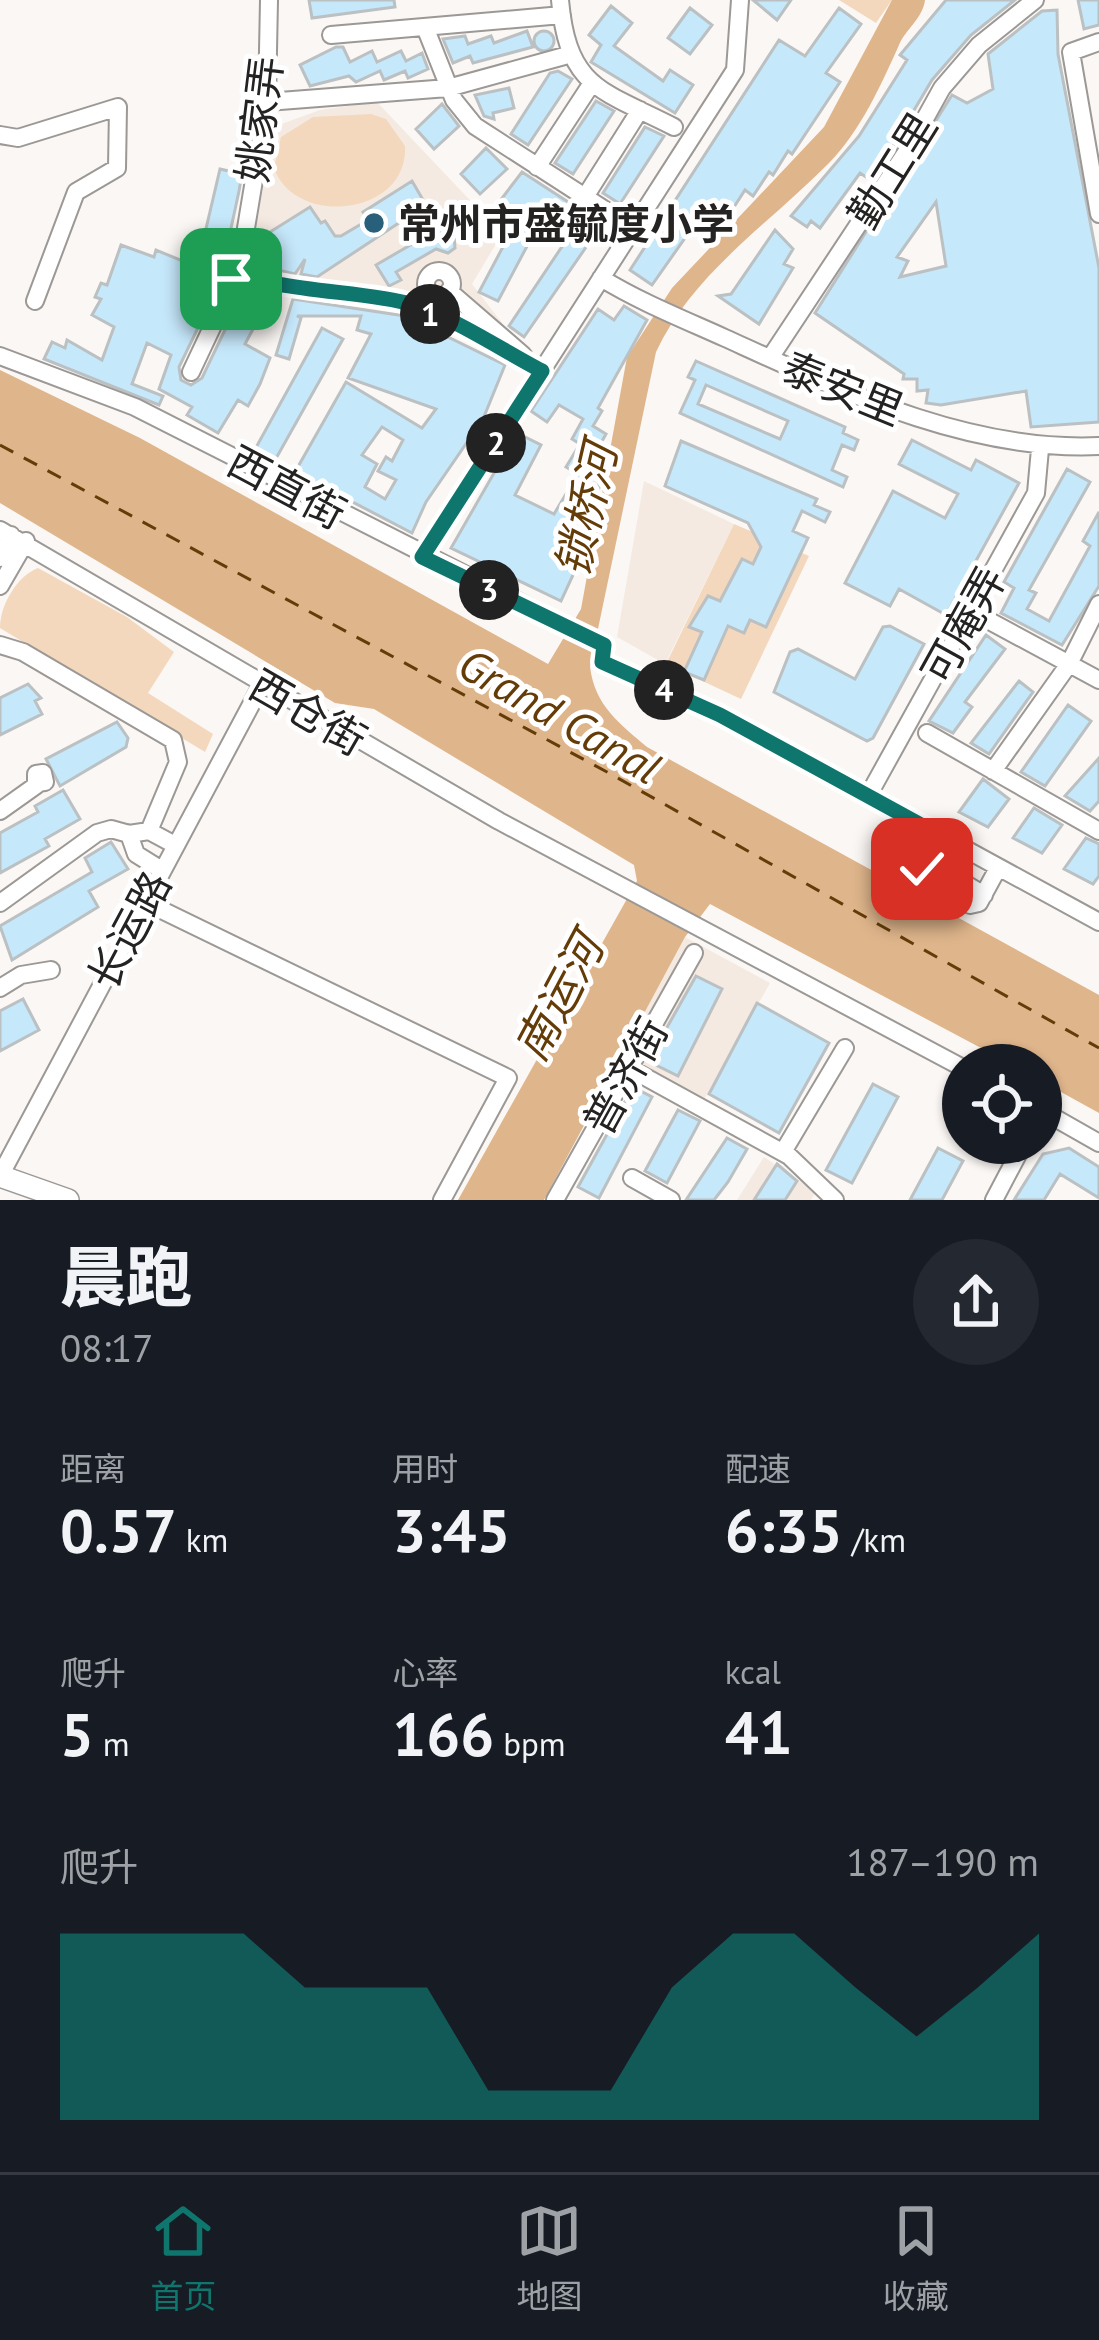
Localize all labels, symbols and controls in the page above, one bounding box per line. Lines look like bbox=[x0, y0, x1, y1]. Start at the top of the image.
street label: 姚家弄 bbox=[224, 53, 294, 185]
street label: 勤工里 bbox=[835, 102, 949, 238]
place label: 常州市盛毓度小学 bbox=[398, 196, 734, 251]
marker: 常州市盛毓度小学 bbox=[361, 210, 387, 236]
pin bbox=[180, 228, 282, 330]
icon: arrive bbox=[198, 246, 264, 312]
pin: 1 bbox=[400, 284, 460, 344]
text: 1 bbox=[421, 292, 439, 335]
street label: 泰安里 bbox=[774, 339, 912, 437]
pin: 2 bbox=[466, 413, 526, 473]
text: 2 bbox=[487, 421, 505, 464]
water label: 锁桥河 bbox=[542, 430, 630, 582]
street label: 西直街 bbox=[218, 433, 356, 541]
street label: 可庵弄 bbox=[908, 557, 1018, 693]
pin: 3 bbox=[459, 560, 519, 620]
text: 3 bbox=[480, 568, 498, 611]
water label: Grand Canal bbox=[449, 634, 671, 796]
street label: 西仓街 bbox=[240, 657, 376, 767]
pin: 4 bbox=[634, 660, 694, 720]
text: 4 bbox=[655, 668, 673, 711]
pin bbox=[871, 818, 973, 920]
icon: check bbox=[889, 836, 955, 902]
street label: 长运路 bbox=[75, 861, 183, 999]
water label: 南运河 bbox=[501, 917, 619, 1070]
street label: 普济街 bbox=[570, 1008, 680, 1144]
map controls bbox=[942, 1044, 1062, 1164]
button: locate bbox=[942, 1044, 1062, 1164]
text: 晨跑 bbox=[60, 1234, 192, 1319]
button: share bbox=[913, 1239, 1039, 1365]
text: 08:17 bbox=[60, 1322, 154, 1373]
text: 距离 bbox=[60, 1447, 126, 1490]
text: 用时 bbox=[392, 1447, 458, 1490]
text: 配速 bbox=[725, 1447, 791, 1490]
text: 0.57 bbox=[60, 1491, 177, 1569]
text: 3:45 bbox=[392, 1491, 511, 1569]
text: 6:35 bbox=[725, 1491, 843, 1569]
text: km bbox=[177, 1518, 228, 1561]
text: /km bbox=[843, 1518, 906, 1561]
text: kcal bbox=[725, 1650, 781, 1693]
text: 爬升 bbox=[60, 1651, 126, 1694]
text: 心率 bbox=[392, 1651, 458, 1694]
text: 41 bbox=[725, 1693, 793, 1771]
text: 5 bbox=[60, 1695, 94, 1773]
text: 166 bbox=[392, 1695, 494, 1773]
text: m bbox=[94, 1722, 130, 1765]
text: bpm bbox=[494, 1722, 566, 1765]
text: 187–190 m bbox=[846, 1836, 1039, 1887]
text: 爬升 bbox=[60, 1841, 138, 1892]
tab: 首页 bbox=[150, 2198, 216, 2318]
tab: 地图 bbox=[516, 2198, 582, 2318]
tab: 收藏 bbox=[883, 2198, 949, 2318]

